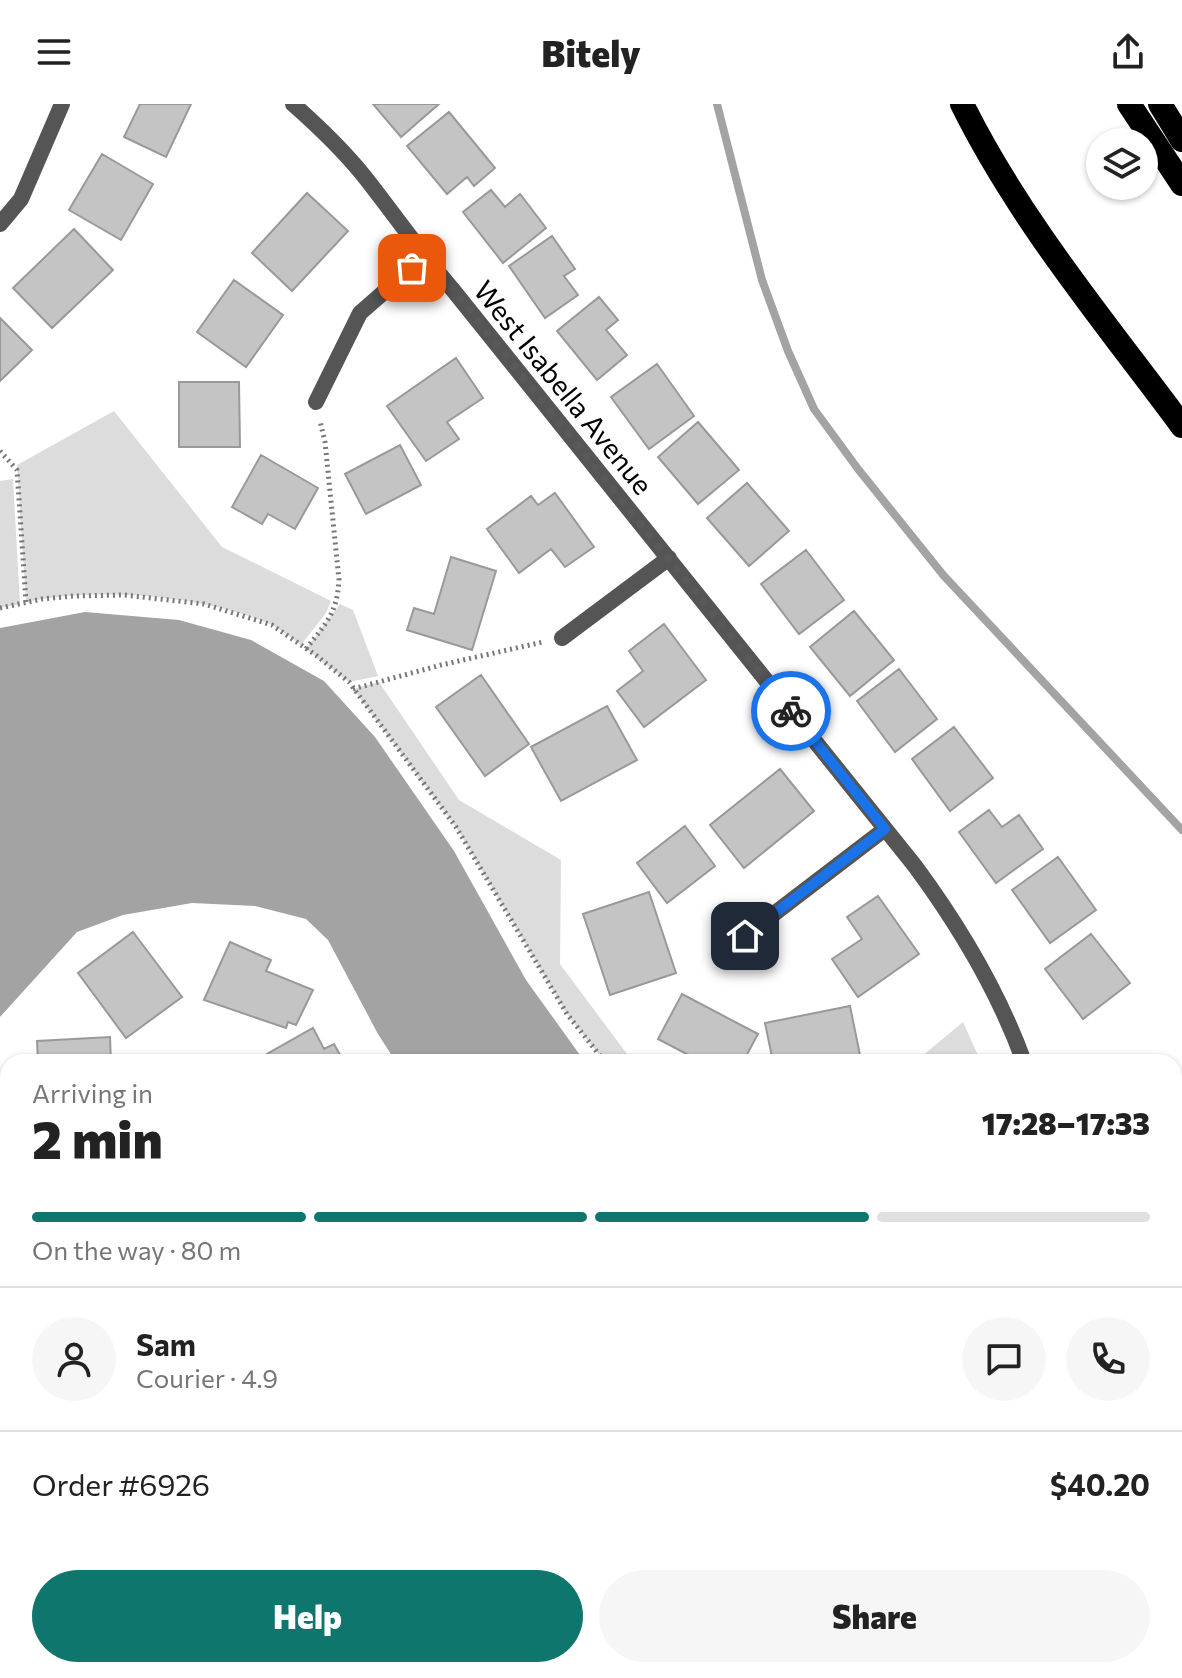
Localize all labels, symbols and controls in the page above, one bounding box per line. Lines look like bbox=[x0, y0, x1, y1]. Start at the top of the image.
icon: menu bbox=[32, 30, 76, 74]
text: Bitely bbox=[541, 30, 641, 74]
icon: share bbox=[1106, 30, 1150, 74]
map controls bbox=[1086, 128, 1158, 200]
button: layers bbox=[1086, 128, 1158, 200]
pin bbox=[378, 234, 446, 302]
icon: bag bbox=[390, 246, 434, 290]
street label: West Isabella Avenue bbox=[467, 273, 661, 501]
courier bbox=[751, 671, 831, 751]
icon: bike bbox=[769, 689, 813, 733]
pin bbox=[711, 902, 779, 970]
icon: home bbox=[723, 914, 767, 958]
text: Arriving in bbox=[32, 1077, 153, 1108]
text: 17:28–17:33 bbox=[982, 1104, 1150, 1141]
text: 2 min bbox=[32, 1106, 163, 1170]
text: On the way · 80 m bbox=[32, 1234, 241, 1265]
button: person bbox=[32, 1317, 116, 1401]
button: chat bbox=[962, 1317, 1046, 1401]
button: phone bbox=[1066, 1317, 1150, 1401]
text: Sam bbox=[136, 1325, 196, 1362]
text: Courier · 4.9 bbox=[136, 1362, 278, 1393]
text: Order #6926 bbox=[32, 1465, 210, 1502]
text: $40.20 bbox=[1050, 1465, 1150, 1502]
button: Help bbox=[32, 1570, 583, 1662]
button: Share bbox=[599, 1570, 1150, 1662]

